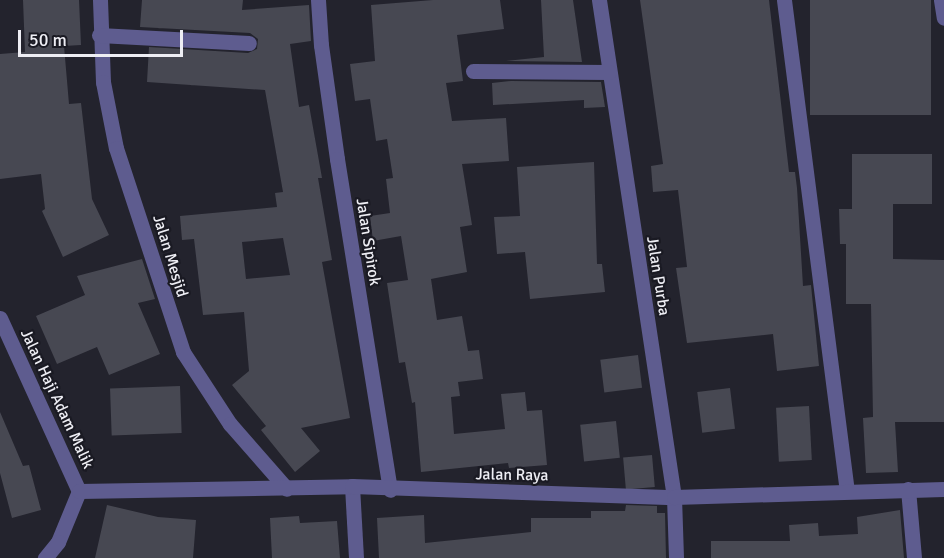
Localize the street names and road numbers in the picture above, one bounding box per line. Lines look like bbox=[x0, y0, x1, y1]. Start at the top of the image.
street label: Jalan Sipirok bbox=[352, 197, 384, 287]
street label: Jalan Mesjid bbox=[148, 212, 192, 300]
street label: Jalan Purba bbox=[642, 235, 674, 317]
street label: Jalan Haji Adam Malik bbox=[16, 326, 98, 472]
street label: Jalan Raya bbox=[475, 465, 549, 485]

